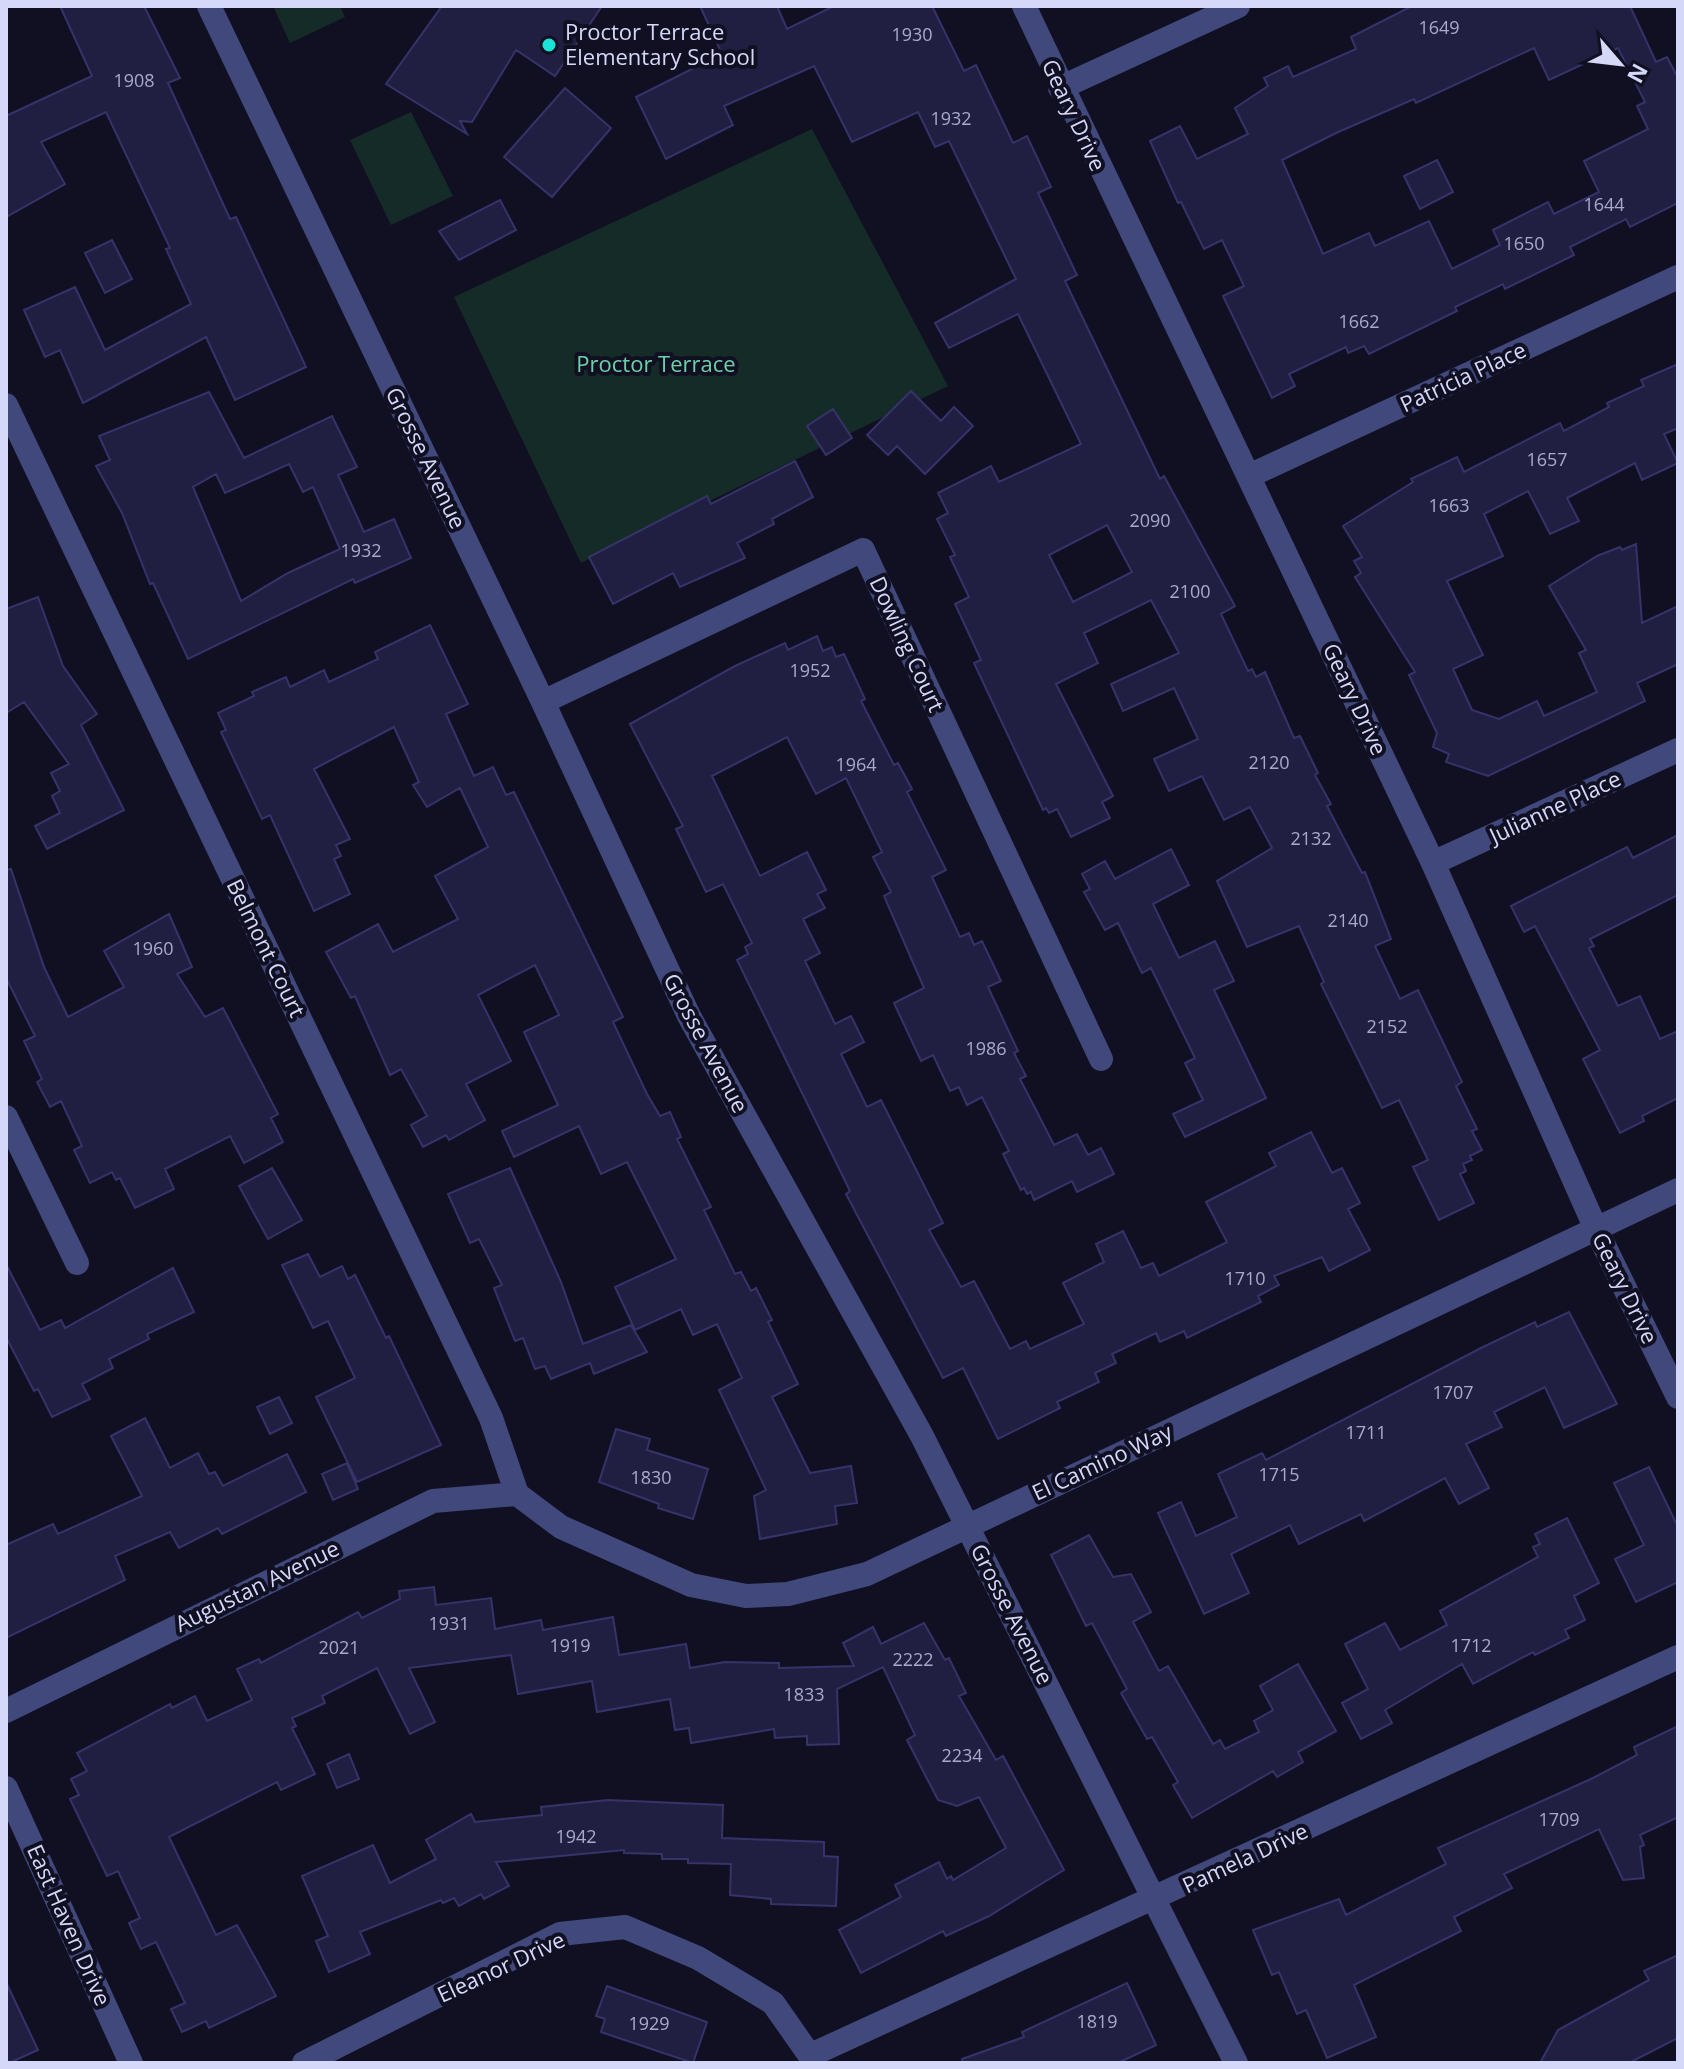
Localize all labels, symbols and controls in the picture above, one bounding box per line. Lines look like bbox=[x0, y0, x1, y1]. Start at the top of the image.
house number: 1649 bbox=[1418, 15, 1460, 39]
place label: Proctor Terrace Elementary School bbox=[565, 16, 755, 71]
house number: 1930 bbox=[891, 22, 933, 46]
north arrow bbox=[1580, 24, 1660, 104]
marker: Proctor Terrace Elementary School bbox=[540, 36, 558, 54]
street label: Geary Drive bbox=[1036, 54, 1114, 175]
text: N bbox=[1621, 59, 1656, 89]
house number: 1908 bbox=[113, 68, 155, 92]
house number: 1932 bbox=[930, 106, 972, 130]
house number: 1644 bbox=[1583, 192, 1625, 216]
house number: 1650 bbox=[1503, 231, 1545, 255]
house number: 1662 bbox=[1338, 309, 1380, 333]
street label: Patricia Place bbox=[1395, 334, 1530, 418]
park label: Proctor Terrace bbox=[576, 348, 736, 378]
street label: Grosse Avenue bbox=[380, 382, 474, 533]
house number: 1657 bbox=[1526, 447, 1568, 471]
house number: 1663 bbox=[1428, 493, 1470, 517]
house number: 2090 bbox=[1129, 508, 1171, 532]
house number: 1932 bbox=[340, 538, 382, 562]
street label: Dowling Court bbox=[863, 571, 952, 716]
house number: 2100 bbox=[1169, 579, 1211, 603]
street label: Geary Drive bbox=[1317, 638, 1395, 759]
house number: 1952 bbox=[789, 658, 831, 682]
house number: 2120 bbox=[1248, 750, 1290, 774]
house number: 1964 bbox=[835, 752, 877, 776]
street label: Julianne Place bbox=[1482, 763, 1625, 850]
house number: 2132 bbox=[1290, 826, 1332, 850]
street label: Belmont Court bbox=[220, 873, 313, 1022]
house number: 2140 bbox=[1327, 908, 1369, 932]
house number: 1960 bbox=[132, 936, 174, 960]
street label: Grosse Avenue bbox=[658, 968, 756, 1117]
house number: 2152 bbox=[1366, 1014, 1408, 1038]
house number: 1986 bbox=[965, 1036, 1007, 1060]
street label: Geary Drive bbox=[1586, 1227, 1666, 1348]
house number: 1710 bbox=[1224, 1266, 1266, 1290]
house number: 1707 bbox=[1432, 1380, 1474, 1404]
street label: El Camino Way bbox=[1027, 1415, 1177, 1507]
house number: 1711 bbox=[1345, 1420, 1387, 1444]
house number: 1715 bbox=[1258, 1462, 1300, 1486]
house number: 1830 bbox=[630, 1465, 672, 1489]
street label: Augustan Avenue bbox=[169, 1532, 344, 1638]
street label: Grosse Avenue bbox=[965, 1538, 1061, 1689]
house number: 1931 bbox=[428, 1611, 470, 1635]
house number: 1919 bbox=[549, 1633, 591, 1657]
house number: 1712 bbox=[1450, 1633, 1492, 1657]
house number: 2021 bbox=[318, 1635, 360, 1659]
house number: 2222 bbox=[892, 1647, 934, 1671]
house number: 1833 bbox=[783, 1682, 825, 1706]
house number: 2234 bbox=[941, 1743, 983, 1767]
house number: 1709 bbox=[1538, 1807, 1580, 1831]
street label: Pamela Drive bbox=[1177, 1815, 1312, 1899]
house number: 1942 bbox=[555, 1824, 597, 1848]
street label: East Haven Drive bbox=[21, 1839, 119, 2010]
street label: Eleanor Drive bbox=[432, 1923, 569, 2009]
house number: 1819 bbox=[1076, 2009, 1118, 2033]
house number: 1929 bbox=[628, 2011, 670, 2035]

